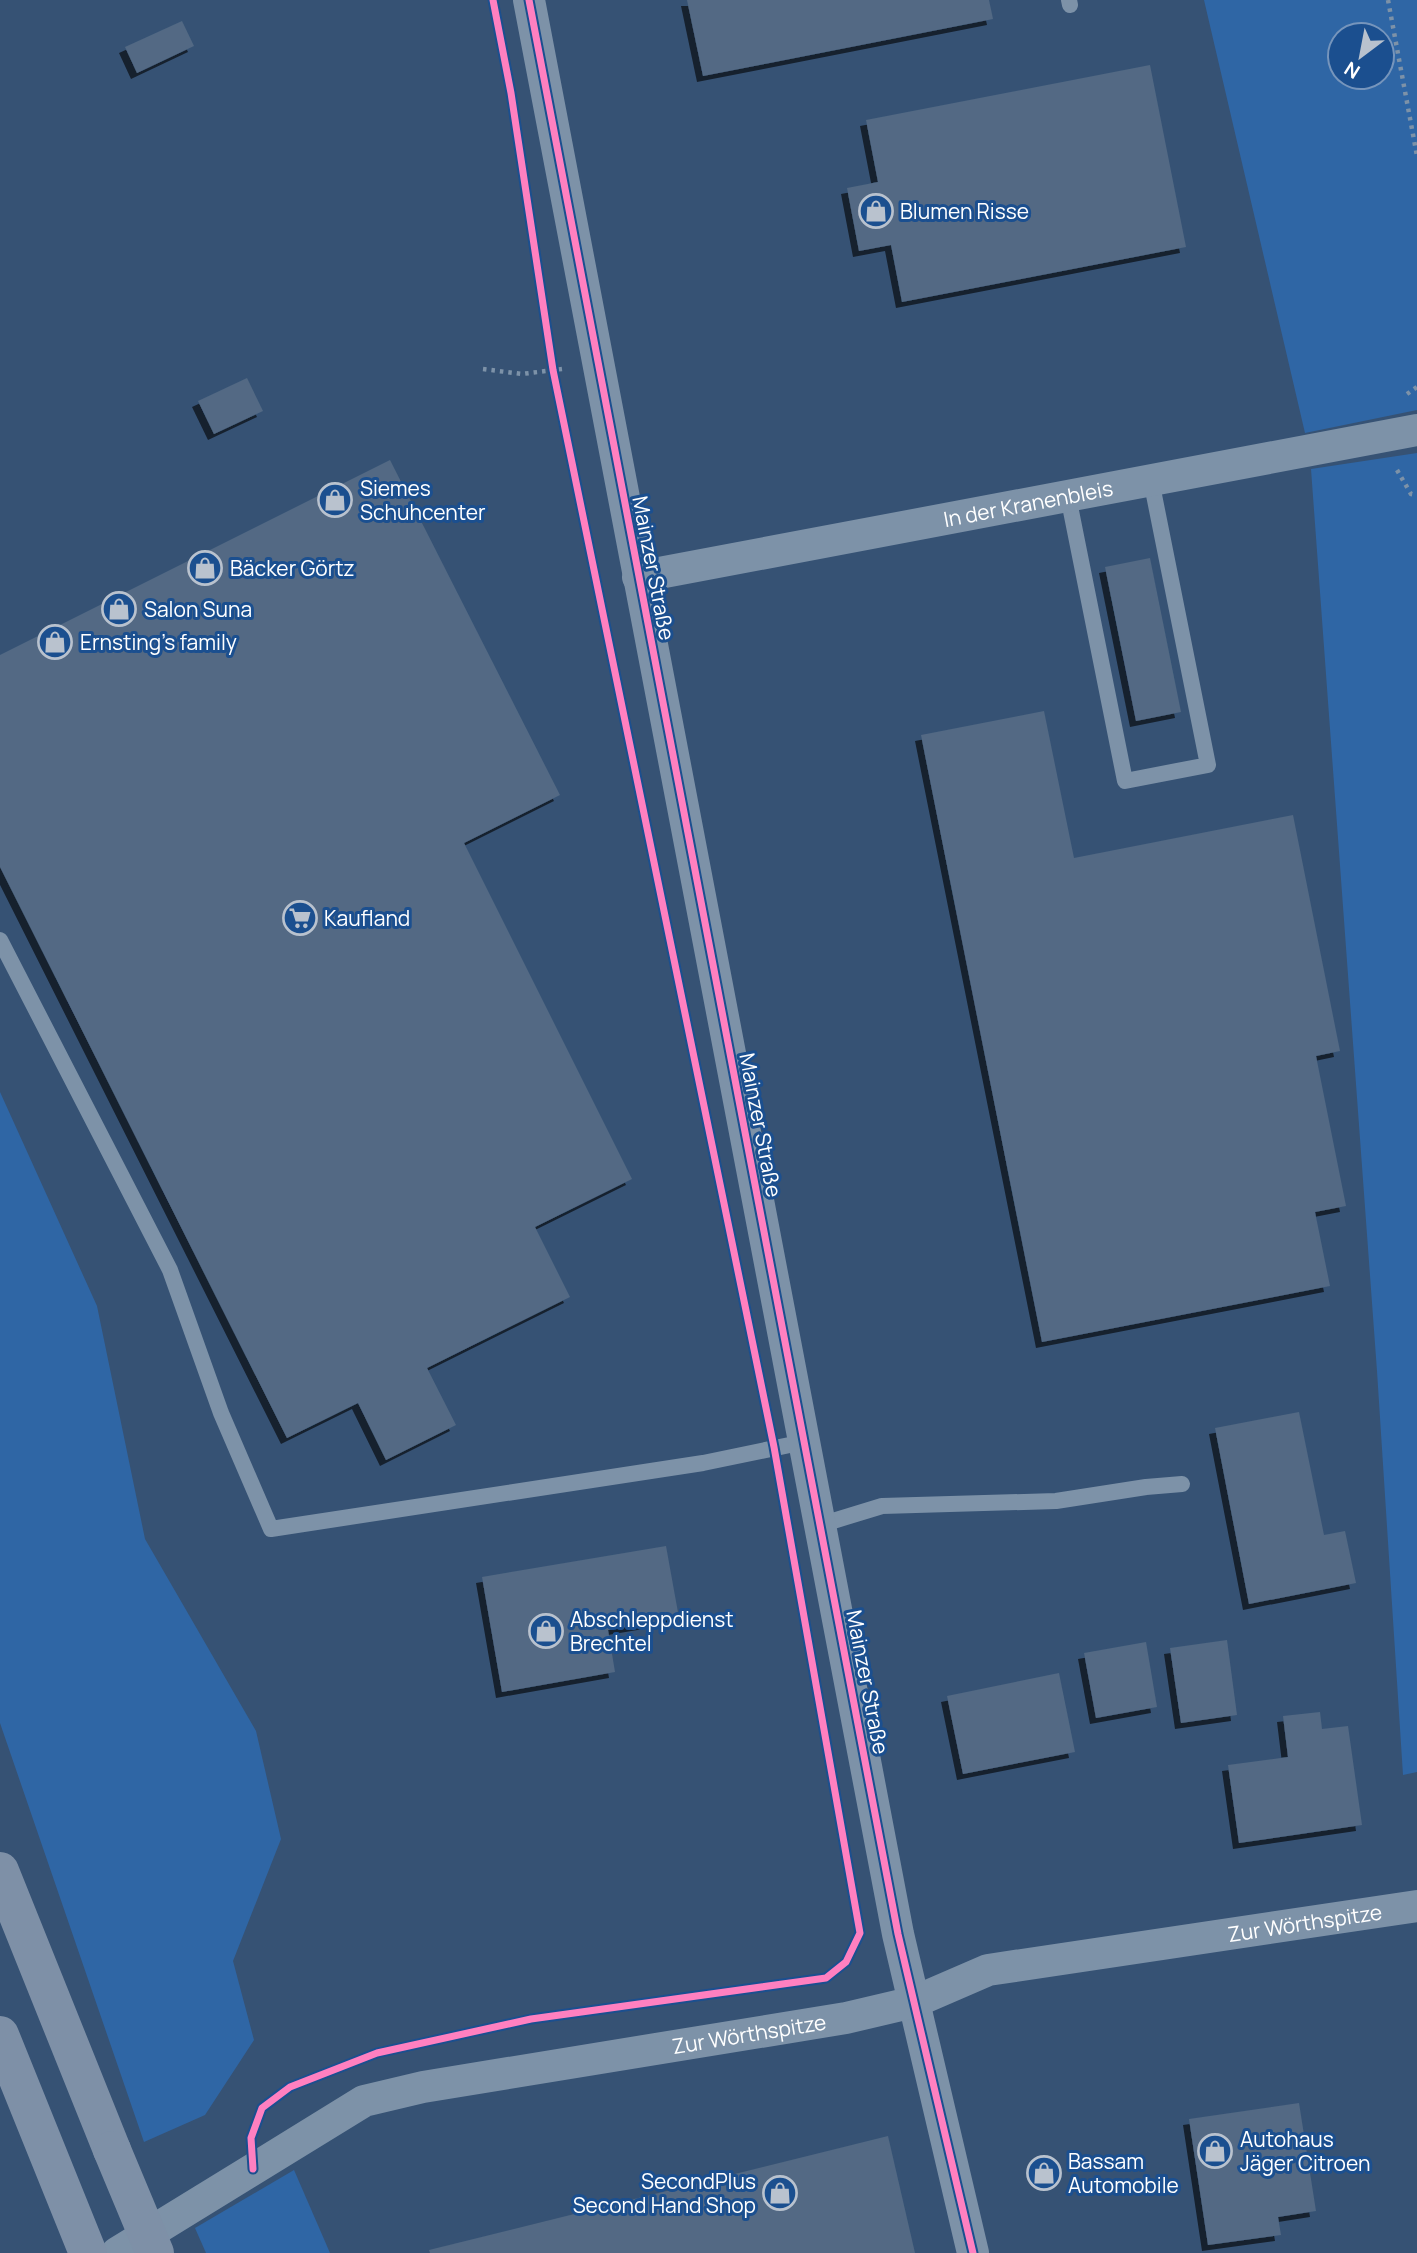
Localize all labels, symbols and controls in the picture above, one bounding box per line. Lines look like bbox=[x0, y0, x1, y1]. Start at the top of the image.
north arrow bbox=[1326, 21, 1396, 91]
text: N bbox=[1339, 56, 1365, 85]
shop icon: Blumen Risse bbox=[857, 192, 895, 230]
place label: Blumen Risse bbox=[900, 197, 1029, 225]
place label: Siemes Schuhcenter bbox=[360, 474, 486, 526]
street label: In der Kranenbleis bbox=[941, 474, 1115, 533]
shop icon: Siemes Schuhcenter bbox=[316, 481, 354, 519]
street label: Mainzer Straße bbox=[626, 494, 682, 642]
shop icon: Bäcker Görtz bbox=[186, 549, 224, 587]
place label: Bäcker Görtz bbox=[230, 554, 355, 582]
shop icon: Salon Suna bbox=[100, 590, 138, 628]
place label: Salon Suna bbox=[144, 595, 252, 623]
shop icon: Ernsting's family bbox=[36, 623, 74, 661]
place label: Ernsting's family bbox=[80, 628, 237, 656]
supermarket icon: Kaufland bbox=[281, 899, 319, 937]
place label: Kaufland bbox=[324, 904, 410, 932]
street label: Mainzer Straße bbox=[733, 1051, 789, 1199]
place label: Abschleppdienst Brechtel bbox=[570, 1605, 734, 1657]
street label: Mainzer Straße bbox=[840, 1608, 896, 1756]
shop icon: Abschleppdienst Brechtel bbox=[527, 1612, 565, 1650]
street label: Zur Wörthspitze bbox=[1226, 1897, 1384, 1948]
street label: Zur Wörthspitze bbox=[670, 2007, 828, 2060]
place label: Autohaus Jäger Citroen bbox=[1240, 2125, 1370, 2177]
shop icon: Autohaus Jäger Citroen bbox=[1196, 2132, 1234, 2170]
place label: Bassam Automobile bbox=[1068, 2147, 1179, 2199]
shop icon: Bassam Automobile bbox=[1025, 2154, 1063, 2192]
place label: SecondPlus Second Hand Shop bbox=[573, 2167, 756, 2219]
shop icon: SecondPlus Second Hand Shop bbox=[761, 2174, 799, 2212]

